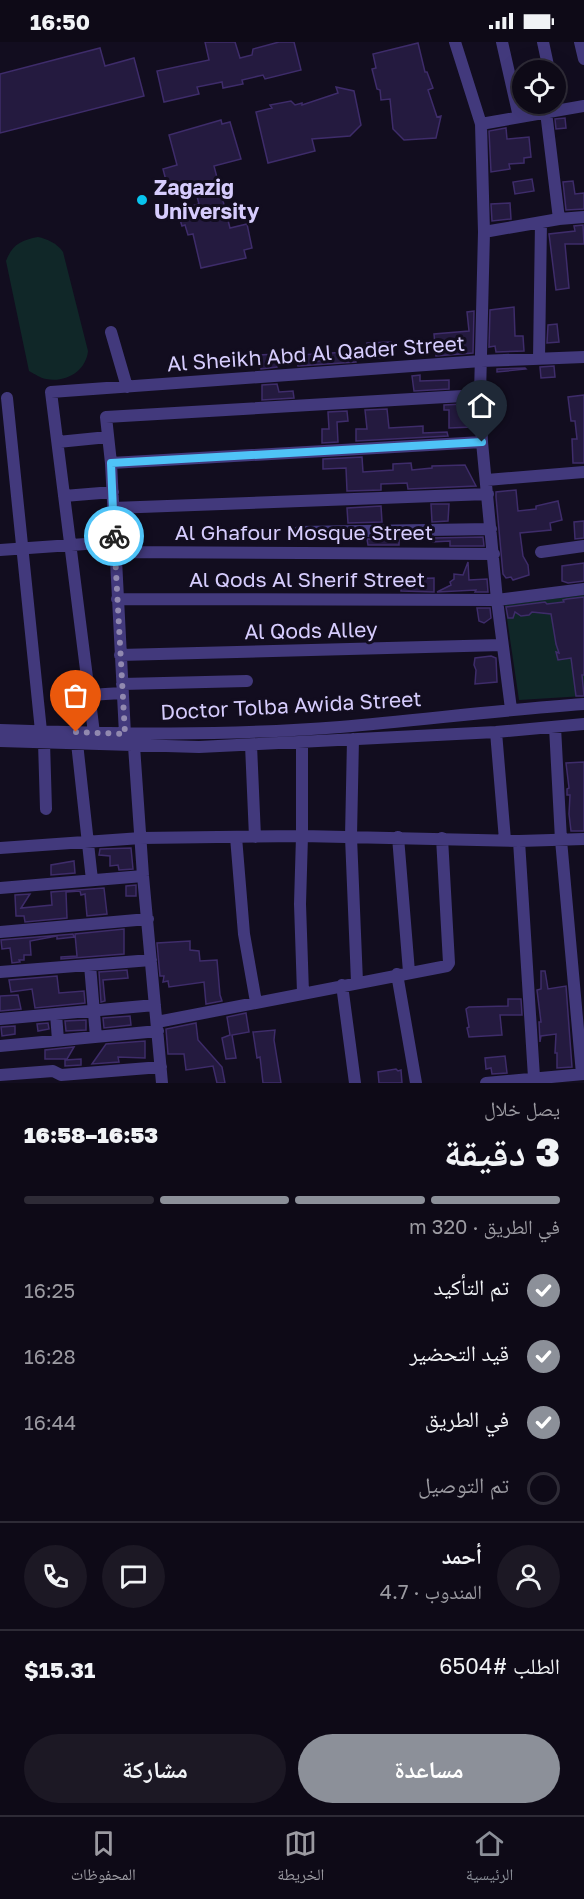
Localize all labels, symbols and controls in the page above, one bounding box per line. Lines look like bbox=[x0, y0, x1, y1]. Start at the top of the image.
text: 16:50 bbox=[30, 8, 90, 35]
map controls bbox=[512, 60, 566, 114]
button: locate bbox=[512, 60, 566, 114]
place label: Zagazig University bbox=[154, 174, 260, 224]
marker: Zagazig University bbox=[135, 193, 149, 207]
street label: Al Sheikh Abd Al Qader Street bbox=[166, 330, 466, 376]
pin bbox=[456, 380, 507, 442]
icon: home bbox=[465, 389, 498, 422]
courier bbox=[84, 506, 144, 566]
street label: Al Ghafour Mosque Street bbox=[175, 519, 433, 545]
icon: bike bbox=[98, 520, 131, 553]
street label: Al Qods Al Sherif Street bbox=[189, 566, 425, 592]
street label: Al Qods Alley bbox=[244, 616, 378, 644]
pin bbox=[50, 670, 101, 732]
icon: bag bbox=[59, 679, 92, 712]
street label: Doctor Tolba Awida Street bbox=[160, 685, 422, 725]
text: يصل خلال bbox=[484, 1096, 560, 1120]
text: 16:53–16:58 bbox=[24, 1121, 158, 1148]
text: 3 دقيقة bbox=[444, 1128, 560, 1175]
text: في الطريق · 320 m bbox=[409, 1214, 560, 1238]
text: تم التأكيد bbox=[433, 1273, 509, 1300]
icon: check bbox=[527, 1274, 560, 1307]
text: 16:25 bbox=[24, 1278, 75, 1302]
text: قيد التحضير bbox=[410, 1339, 509, 1366]
icon: check bbox=[527, 1340, 560, 1373]
text: 16:28 bbox=[24, 1344, 76, 1368]
text: في الطريق bbox=[425, 1405, 509, 1432]
icon: check bbox=[527, 1406, 560, 1439]
text: 16:44 bbox=[24, 1410, 76, 1434]
text: تم التوصيل bbox=[418, 1471, 509, 1498]
text: أحمد bbox=[442, 1542, 482, 1569]
button: phone bbox=[24, 1545, 87, 1608]
button: chat bbox=[102, 1545, 165, 1608]
button: person bbox=[497, 1545, 560, 1608]
text: المندوب · 4.7 bbox=[380, 1579, 482, 1603]
text: الطلب #6504 bbox=[439, 1652, 560, 1679]
text: $15.31 bbox=[24, 1656, 95, 1683]
button: مشاركة bbox=[24, 1734, 286, 1803]
button: مساعدة bbox=[298, 1734, 560, 1803]
tab: المحفوظات bbox=[71, 1827, 136, 1890]
tab: الخريطة bbox=[277, 1827, 324, 1890]
tab: الرئيسية bbox=[466, 1827, 513, 1890]

